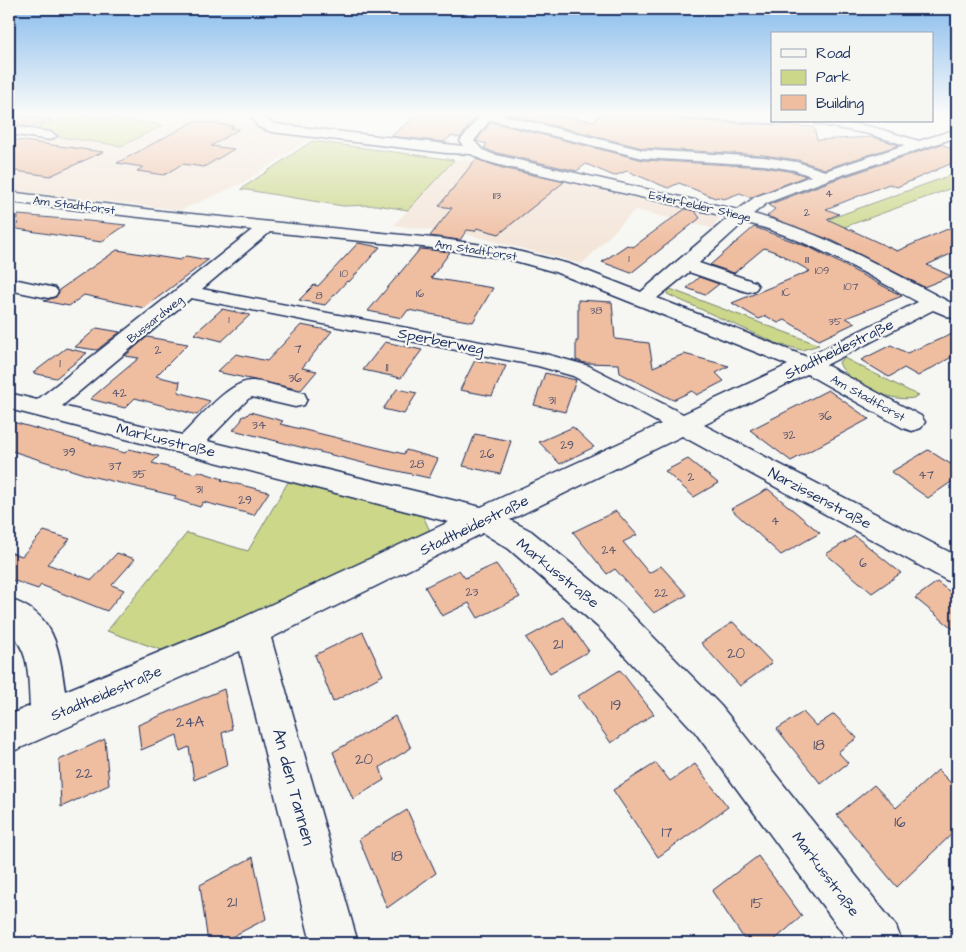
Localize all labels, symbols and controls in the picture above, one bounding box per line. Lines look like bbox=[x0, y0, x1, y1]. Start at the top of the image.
legend bbox=[771, 32, 934, 122]
text: Road bbox=[816, 43, 851, 64]
text: Park bbox=[816, 67, 851, 88]
text: Building bbox=[816, 93, 864, 115]
street label: Esterfelder Stiege bbox=[647, 186, 753, 228]
house number: 4 bbox=[825, 186, 833, 201]
house number: 113 bbox=[493, 188, 502, 203]
street label: Am Stadtforst bbox=[32, 192, 116, 219]
house number: 2 bbox=[804, 205, 811, 220]
street label: Am Stadtforst bbox=[434, 236, 518, 265]
house number: 1 bbox=[628, 251, 630, 266]
house number: 111 bbox=[805, 252, 810, 267]
house number: 109 bbox=[815, 263, 829, 278]
house number: 10 bbox=[340, 266, 348, 281]
house number: 107 bbox=[843, 279, 859, 294]
house number: 1C bbox=[781, 285, 791, 300]
house number: 16 bbox=[416, 286, 424, 301]
house number: 8 bbox=[315, 288, 323, 303]
street label: Bussardweg bbox=[124, 291, 188, 348]
house number: 38 bbox=[590, 303, 602, 318]
house number: 1 bbox=[228, 312, 230, 327]
street label: Stadtheidestraße bbox=[781, 314, 897, 385]
house number: 35 bbox=[828, 314, 842, 329]
street label: Sperberweg bbox=[396, 323, 486, 361]
house number: 7 bbox=[294, 341, 302, 358]
house number: 2 bbox=[155, 342, 162, 359]
house number: 1 bbox=[59, 355, 61, 372]
house number: 11 bbox=[385, 359, 389, 376]
house number: 36 bbox=[288, 370, 302, 387]
street label: Am Stadtforst bbox=[827, 371, 908, 426]
house number: 42 bbox=[111, 385, 127, 402]
house number: 31 bbox=[548, 392, 556, 409]
house number: 36 bbox=[818, 408, 832, 425]
house number: 34 bbox=[252, 417, 266, 434]
street label: Markusstraße bbox=[114, 418, 217, 463]
house number: 32 bbox=[783, 427, 796, 444]
house number: 29 bbox=[560, 437, 574, 454]
house number: 39 bbox=[63, 444, 76, 461]
house number: 26 bbox=[480, 446, 495, 463]
house number: 28 bbox=[410, 456, 425, 473]
house number: 37 bbox=[108, 458, 122, 475]
street label: Narzissenstraße bbox=[765, 462, 875, 534]
house number: 35 bbox=[132, 466, 147, 483]
house number: 47 bbox=[918, 467, 934, 484]
house number: 2 bbox=[688, 469, 695, 486]
house number: 31 bbox=[195, 481, 203, 498]
street label: Stadtheidestraße bbox=[416, 490, 532, 561]
house number: 29 bbox=[238, 492, 252, 509]
house number: 4 bbox=[771, 513, 779, 530]
street label: Markusstraße bbox=[512, 533, 604, 613]
house number: 24 bbox=[601, 542, 617, 559]
house number: 6 bbox=[859, 555, 867, 572]
house number: 23 bbox=[466, 584, 478, 601]
house number: 22 bbox=[654, 585, 668, 602]
house number: 21 bbox=[553, 634, 563, 655]
house number: 20 bbox=[727, 643, 746, 664]
street label: Stadtheidestraße bbox=[47, 661, 165, 726]
house number: 19 bbox=[611, 695, 621, 716]
house number: 24A bbox=[176, 712, 205, 733]
street label: An den Tannen bbox=[266, 726, 321, 848]
house number: 18 bbox=[813, 735, 825, 756]
house number: 20 bbox=[355, 749, 374, 770]
house number: 22 bbox=[75, 763, 93, 784]
house number: 16 bbox=[894, 812, 906, 833]
house number: 17 bbox=[661, 822, 673, 843]
street label: Markusstraße bbox=[787, 828, 864, 921]
house number: 18 bbox=[391, 846, 403, 867]
house number: 21 bbox=[227, 892, 237, 913]
house number: 15 bbox=[751, 893, 764, 914]

